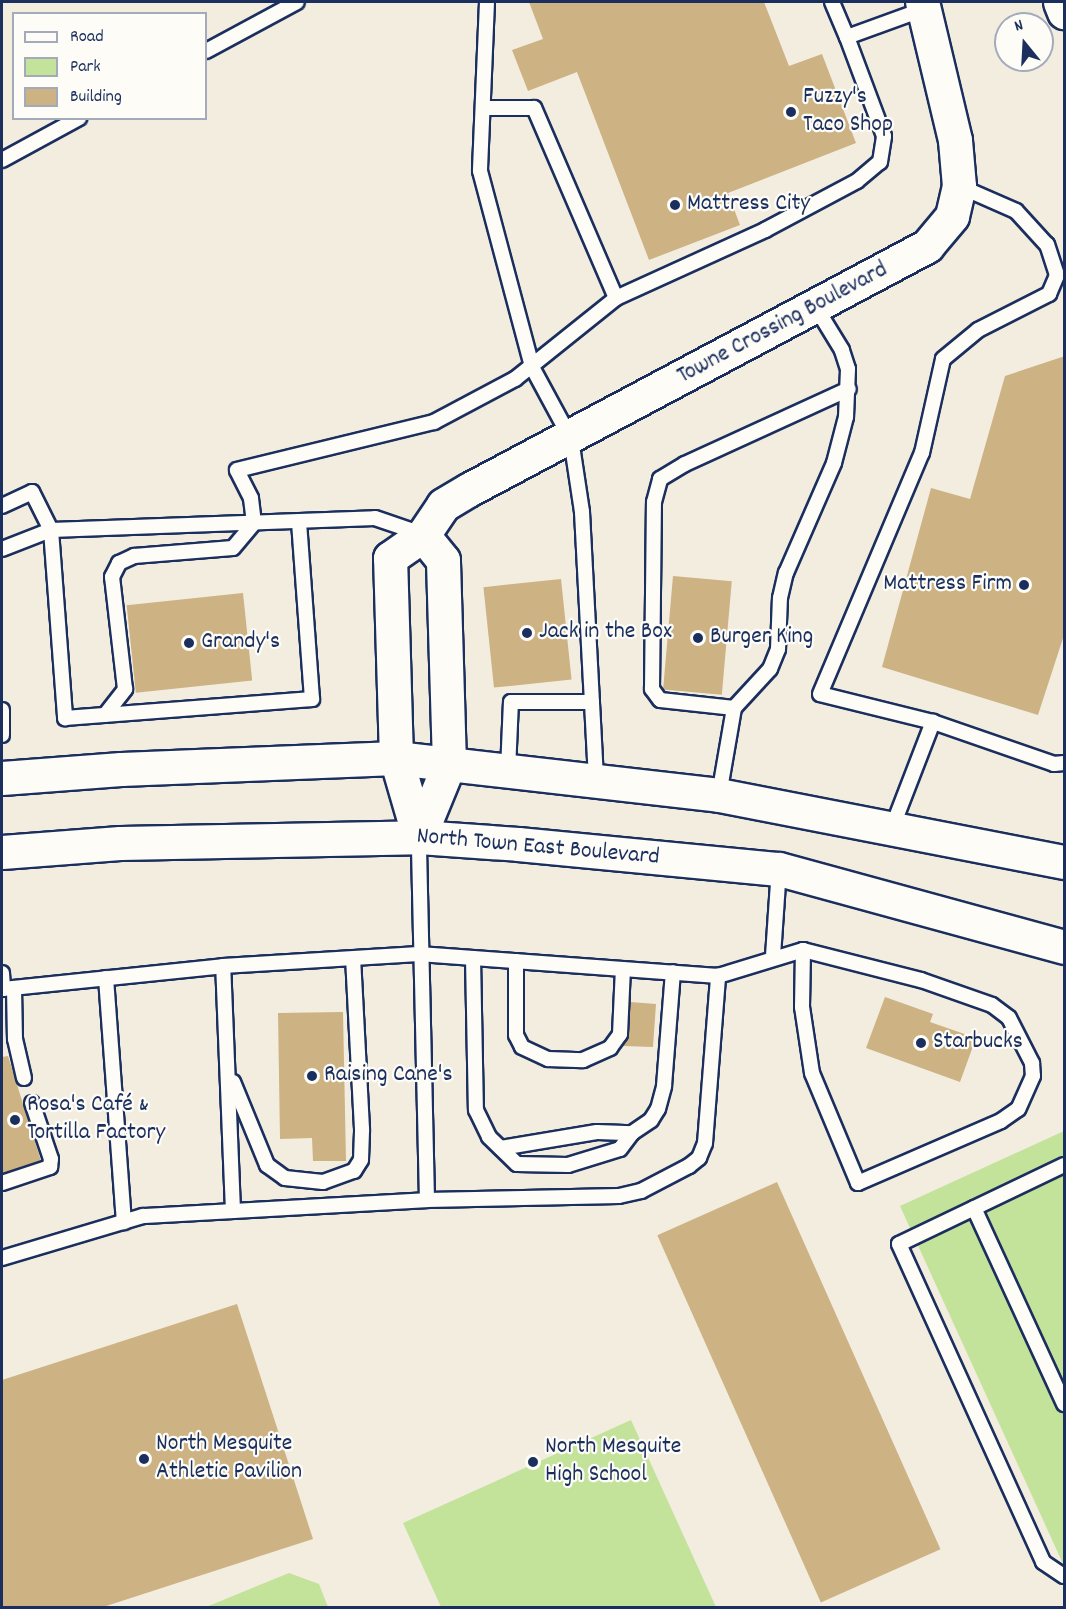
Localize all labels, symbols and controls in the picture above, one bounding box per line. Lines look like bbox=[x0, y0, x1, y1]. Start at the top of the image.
legend bbox=[12, 12, 207, 120]
north arrow bbox=[994, 12, 1054, 72]
text: N bbox=[1012, 14, 1026, 38]
text: Road bbox=[70, 25, 104, 50]
text: Park bbox=[70, 55, 101, 80]
place label: Fuzzy's Taco Shop bbox=[803, 84, 893, 140]
text: Building bbox=[70, 85, 122, 110]
marker: Fuzzy's Taco Shop bbox=[784, 105, 798, 119]
place label: Mattress City bbox=[687, 191, 810, 219]
marker: Mattress City bbox=[668, 198, 682, 212]
street label: Towne Crossing Boulevard bbox=[673, 256, 893, 392]
place label: Mattress Firm bbox=[883, 571, 1012, 599]
marker: Mattress Firm bbox=[1017, 578, 1031, 592]
place label: Jack in the Box bbox=[539, 619, 672, 647]
place label: Burger King bbox=[710, 624, 813, 652]
marker: Jack in the Box bbox=[520, 626, 534, 640]
place label: Grandy's bbox=[201, 629, 280, 657]
marker: Burger King bbox=[691, 631, 705, 645]
marker: Grandy's bbox=[182, 636, 196, 650]
street label: North Town East Boulevard bbox=[415, 823, 661, 873]
place label: Starbucks bbox=[933, 1029, 1023, 1057]
marker: Starbucks bbox=[914, 1036, 928, 1050]
place label: Raising Cane's bbox=[324, 1062, 453, 1090]
marker: Raising Cane's bbox=[305, 1069, 319, 1083]
place label: Rosa's Café & Tortilla Factory bbox=[27, 1092, 165, 1148]
marker: Rosa's Café & Tortilla Factory bbox=[8, 1113, 22, 1127]
place label: North Mesquite Athletic Pavilion bbox=[156, 1431, 302, 1487]
place label: North Mesquite High School bbox=[545, 1434, 681, 1490]
marker: North Mesquite Athletic Pavilion bbox=[137, 1452, 151, 1466]
marker: North Mesquite High School bbox=[526, 1455, 540, 1469]

